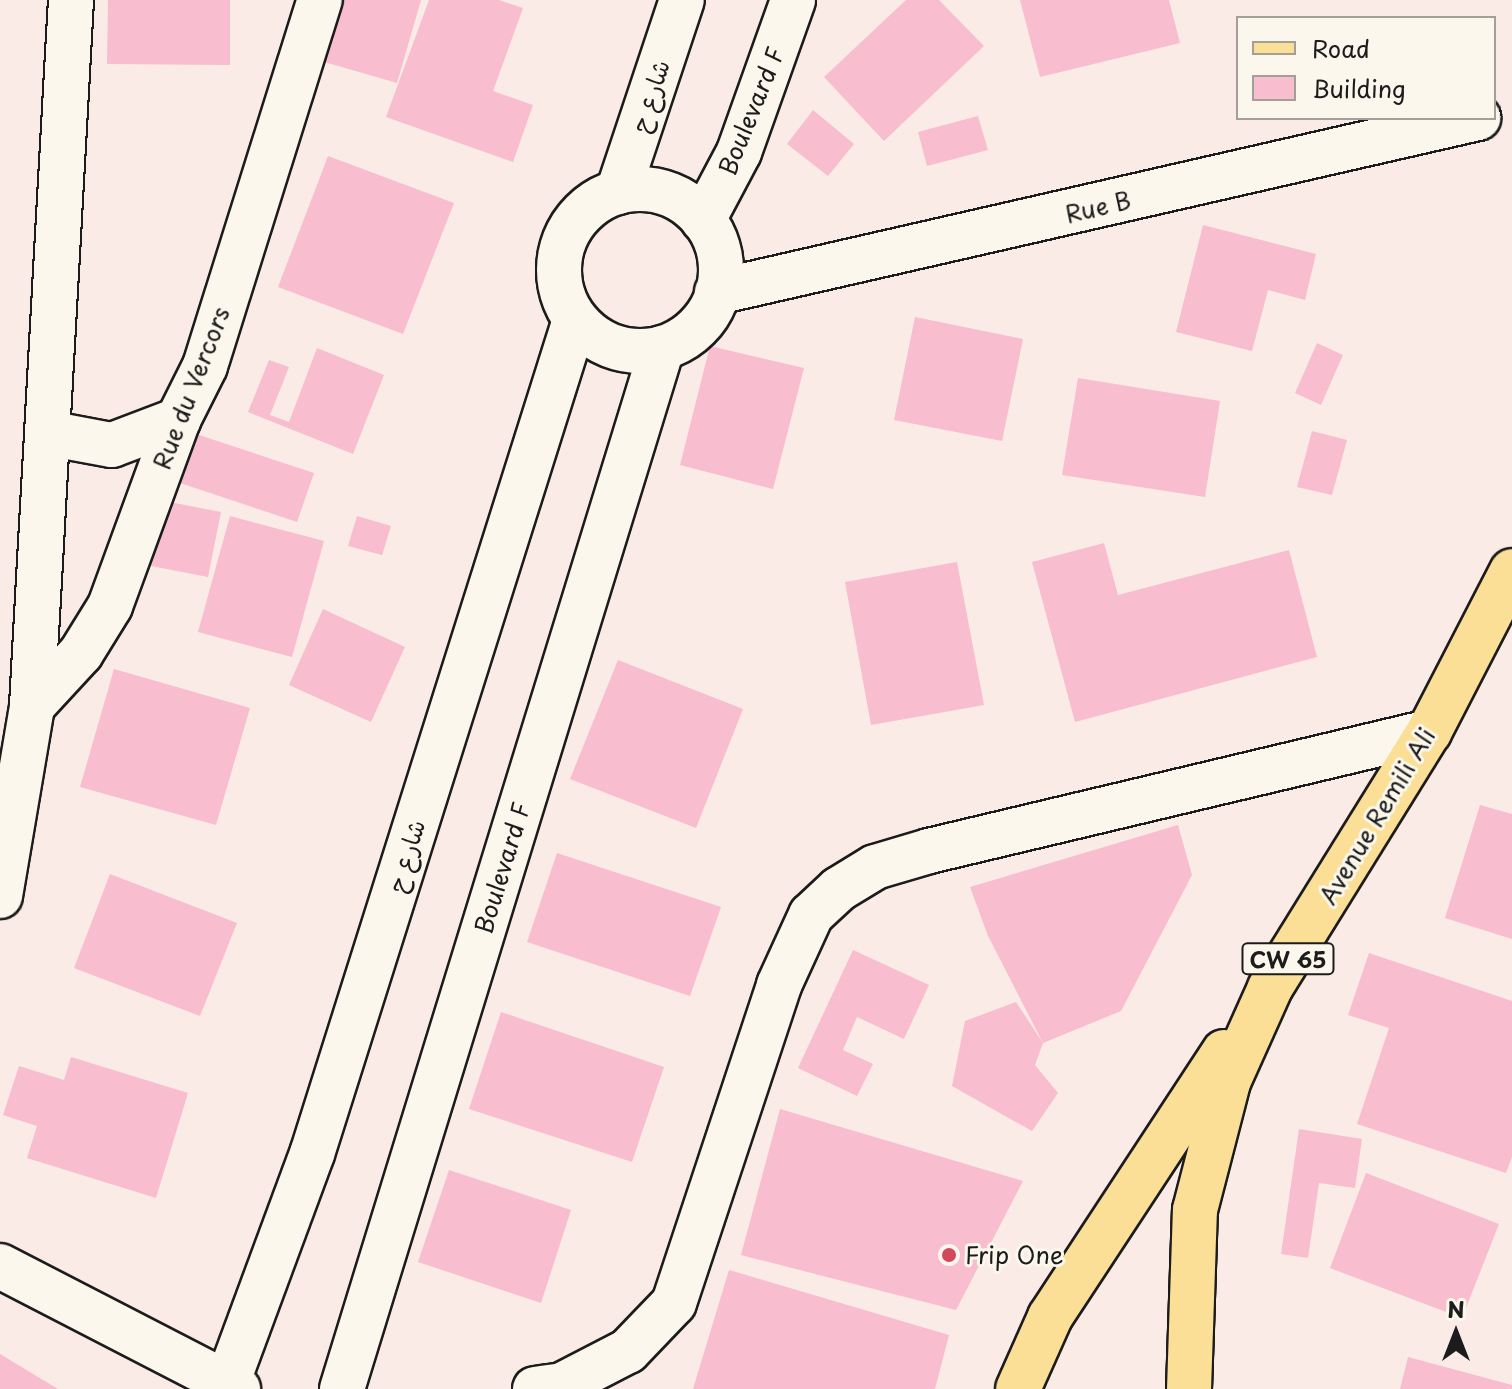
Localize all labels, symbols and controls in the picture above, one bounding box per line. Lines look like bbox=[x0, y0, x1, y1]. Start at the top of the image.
legend bbox=[1236, 16, 1496, 120]
text: Road bbox=[1312, 30, 1370, 66]
street label: Boulevard F bbox=[712, 43, 790, 179]
street label: شارع ح bbox=[625, 56, 675, 136]
text: Building bbox=[1312, 70, 1406, 106]
street label: Rue B bbox=[1062, 185, 1134, 229]
street label: Rue du Vercors bbox=[146, 302, 236, 474]
street label: Avenue Remili Ali bbox=[1313, 723, 1441, 909]
street label: Boulevard F bbox=[468, 799, 536, 937]
street label: شارع ح bbox=[381, 816, 431, 896]
road number: CW 65 bbox=[1240, 941, 1336, 977]
place label: Frip One bbox=[965, 1241, 1065, 1269]
marker: Frip One bbox=[940, 1246, 958, 1264]
text: N bbox=[1447, 1292, 1465, 1325]
north arrow bbox=[1416, 1293, 1496, 1373]

